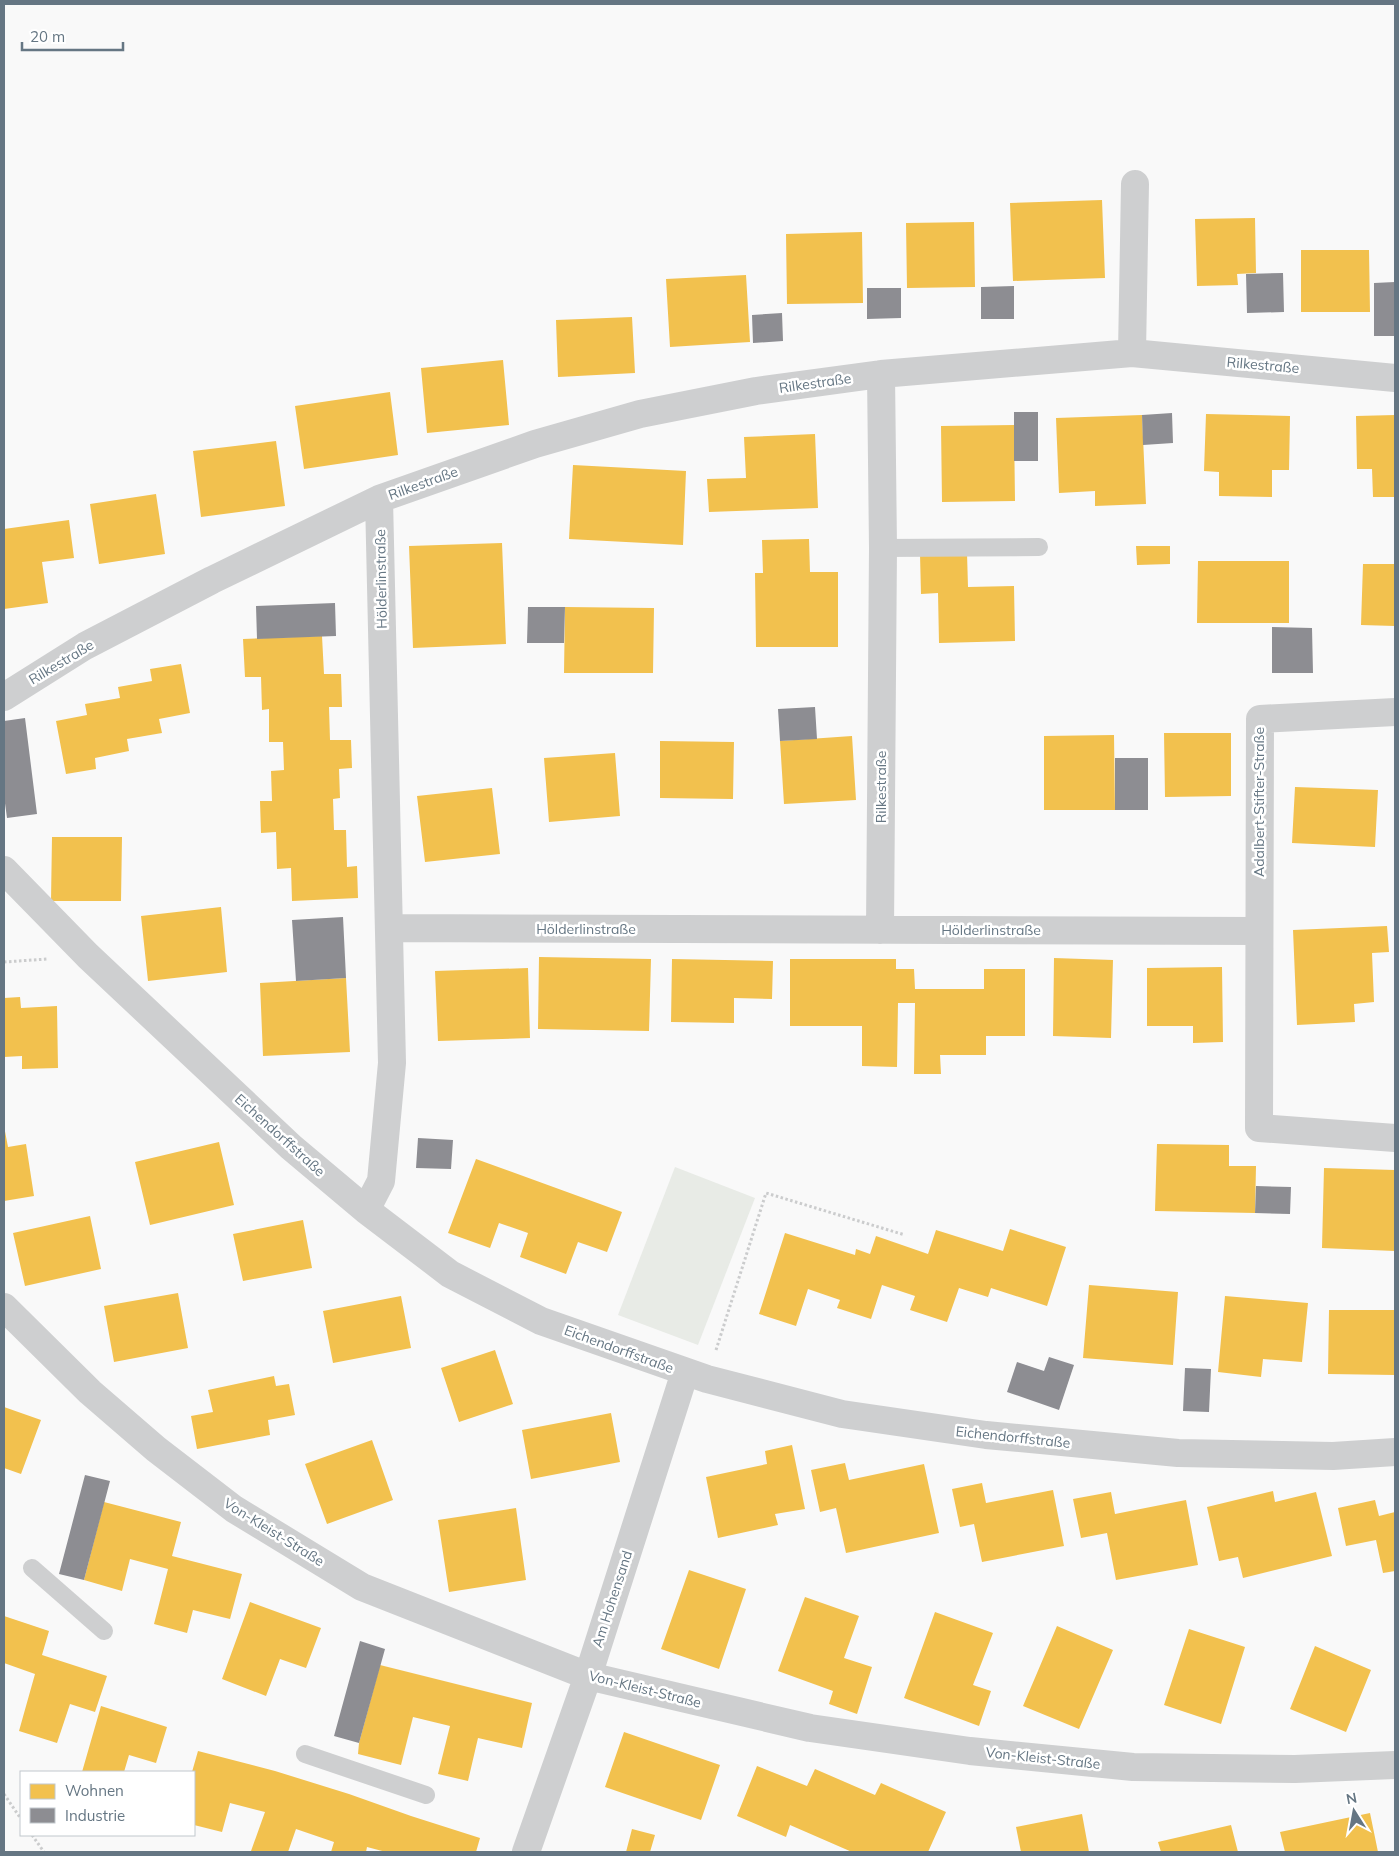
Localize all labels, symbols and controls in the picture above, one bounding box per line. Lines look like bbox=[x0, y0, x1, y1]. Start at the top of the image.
scale bar bbox=[22, 20, 124, 52]
text: 20 m bbox=[30, 27, 65, 46]
street label: Rilkestraße bbox=[1226, 353, 1300, 377]
street label: Rilkestraße bbox=[778, 369, 852, 397]
street label: Rilkestraße bbox=[386, 462, 460, 504]
street label: Hölderlinstraße bbox=[371, 529, 391, 629]
street label: Rilkestraße bbox=[25, 636, 97, 688]
street label: Adalbert-Stifter-Straße bbox=[1250, 727, 1268, 877]
street label: Rilkestraße bbox=[872, 751, 890, 823]
street label: Hölderlinstraße bbox=[536, 920, 636, 938]
street label: Hölderlinstraße bbox=[941, 921, 1041, 939]
street label: Eichendorffstraße bbox=[231, 1090, 329, 1180]
street label: Eichendorffstraße bbox=[562, 1321, 676, 1377]
street label: Eichendorffstraße bbox=[955, 1422, 1071, 1452]
street label: Von-Kleist-Straße bbox=[220, 1494, 328, 1570]
street label: Am Hohensand bbox=[588, 1548, 636, 1650]
street label: Von-Kleist-Straße bbox=[587, 1666, 703, 1712]
street label: Von-Kleist-Straße bbox=[985, 1743, 1101, 1773]
legend bbox=[20, 1771, 195, 1836]
text: Wohnen bbox=[65, 1781, 124, 1800]
north arrow bbox=[1329, 1786, 1379, 1836]
text: N bbox=[1345, 1788, 1358, 1808]
text: Industrie bbox=[65, 1806, 125, 1825]

